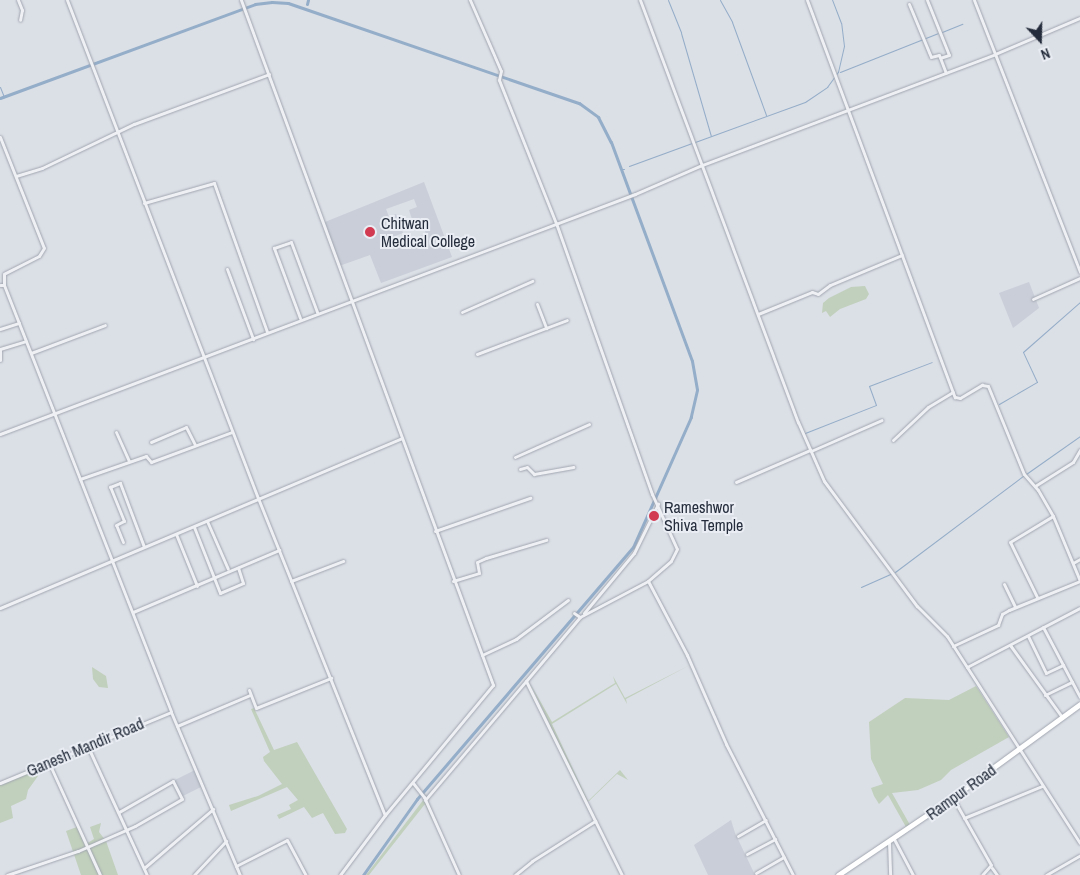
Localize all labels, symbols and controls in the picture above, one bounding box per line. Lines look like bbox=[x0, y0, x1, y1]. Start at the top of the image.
north arrow bbox=[1015, 15, 1065, 65]
text: N bbox=[1038, 44, 1052, 64]
place label: Chitwan Medical College bbox=[381, 213, 475, 251]
marker: Chitwan Medical College bbox=[363, 225, 377, 239]
place label: Rameshwor Shiva Temple bbox=[664, 497, 743, 535]
marker: Rameshwor Shiva Temple bbox=[648, 510, 660, 522]
street label: Ganesh Mandir Road bbox=[24, 714, 146, 780]
street label: Rampur Road bbox=[922, 760, 1000, 824]

